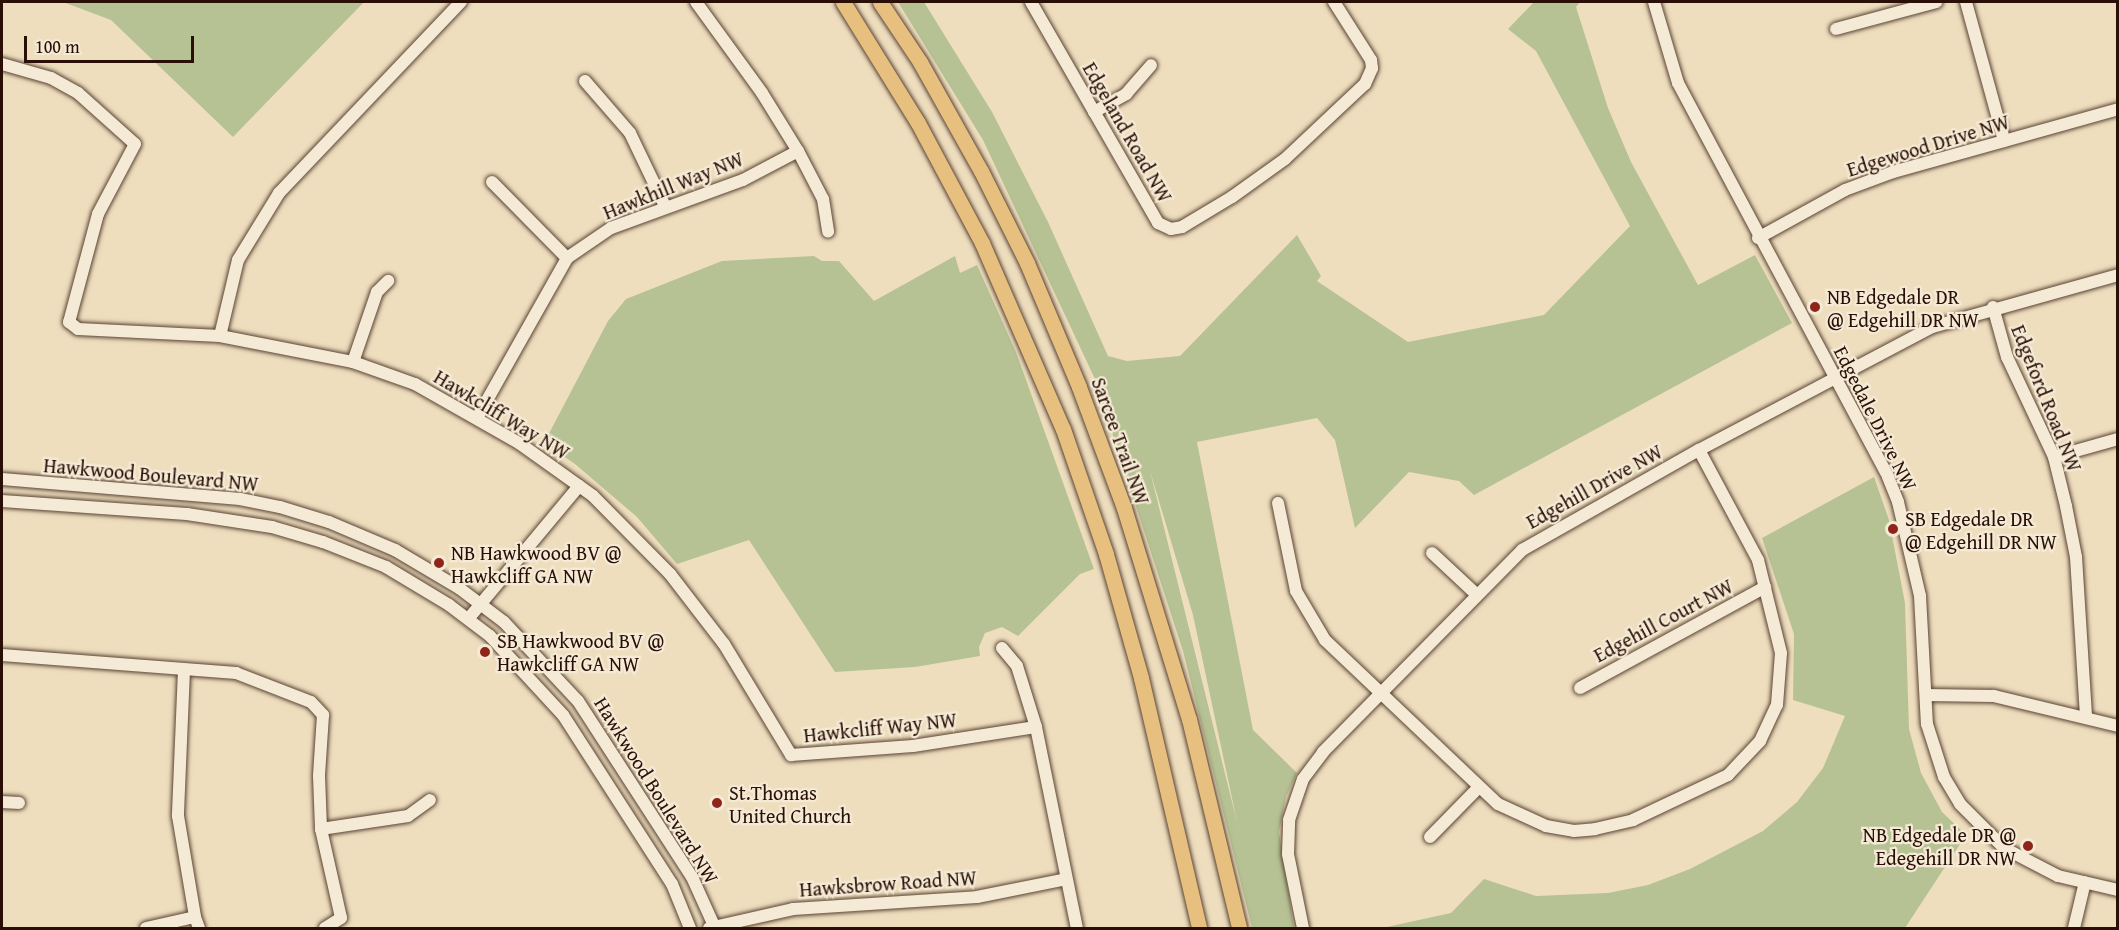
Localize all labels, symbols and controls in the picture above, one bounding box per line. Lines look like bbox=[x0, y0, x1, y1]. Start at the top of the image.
scale bar bbox=[27, 24, 196, 62]
text: 100 m bbox=[35, 33, 80, 60]
street label: Edgeland Road NW bbox=[1078, 58, 1178, 206]
street label: Edgewood Drive NW bbox=[1844, 109, 2012, 181]
street label: Hawkhill Way NW bbox=[599, 146, 747, 224]
place label: NB Edgedale DR @ Edgehill DR NW bbox=[1827, 284, 1979, 331]
marker: NB Edgedale DR @ Edgehill DR NW bbox=[1808, 300, 1822, 314]
street label: Edgeford Road NW bbox=[2007, 321, 2087, 475]
street label: Edgedale Drive NW bbox=[1829, 342, 1923, 494]
street label: Hawkcliff Way NW bbox=[430, 364, 574, 464]
street label: Sarcee Trail NW bbox=[1087, 374, 1155, 508]
street label: Edgehill Drive NW bbox=[1522, 439, 1666, 533]
street label: Hawkwood Boulevard NW bbox=[42, 453, 260, 495]
place label: SB Edgedale DR @ Edgehill DR NW bbox=[1905, 506, 2057, 553]
marker: SB Edgedale DR @ Edgehill DR NW bbox=[1886, 522, 1900, 536]
place label: NB Hawkwood BV @ Hawkcliff GA NW bbox=[451, 540, 621, 587]
marker: NB Hawkwood BV @ Hawkcliff GA NW bbox=[432, 556, 446, 570]
street label: Edgehill Court NW bbox=[1589, 573, 1737, 667]
place label: SB Hawkwood BV @ Hawkcliff GA NW bbox=[497, 628, 664, 675]
marker: SB Hawkwood BV @ Hawkcliff GA NW bbox=[478, 645, 492, 659]
street label: Hawkwood Boulevard NW bbox=[590, 692, 724, 888]
street label: Hawkcliff Way NW bbox=[802, 707, 958, 747]
place label: St.Thomas United Church bbox=[729, 780, 851, 827]
marker: St.Thomas United Church bbox=[710, 796, 724, 810]
place label: NB Edgedale DR @ Edegehill DR NW bbox=[1863, 822, 2016, 869]
marker: NB Edgedale DR @ Edegehill DR NW bbox=[2021, 839, 2035, 853]
street label: Hawksbrow Road NW bbox=[798, 865, 978, 901]

